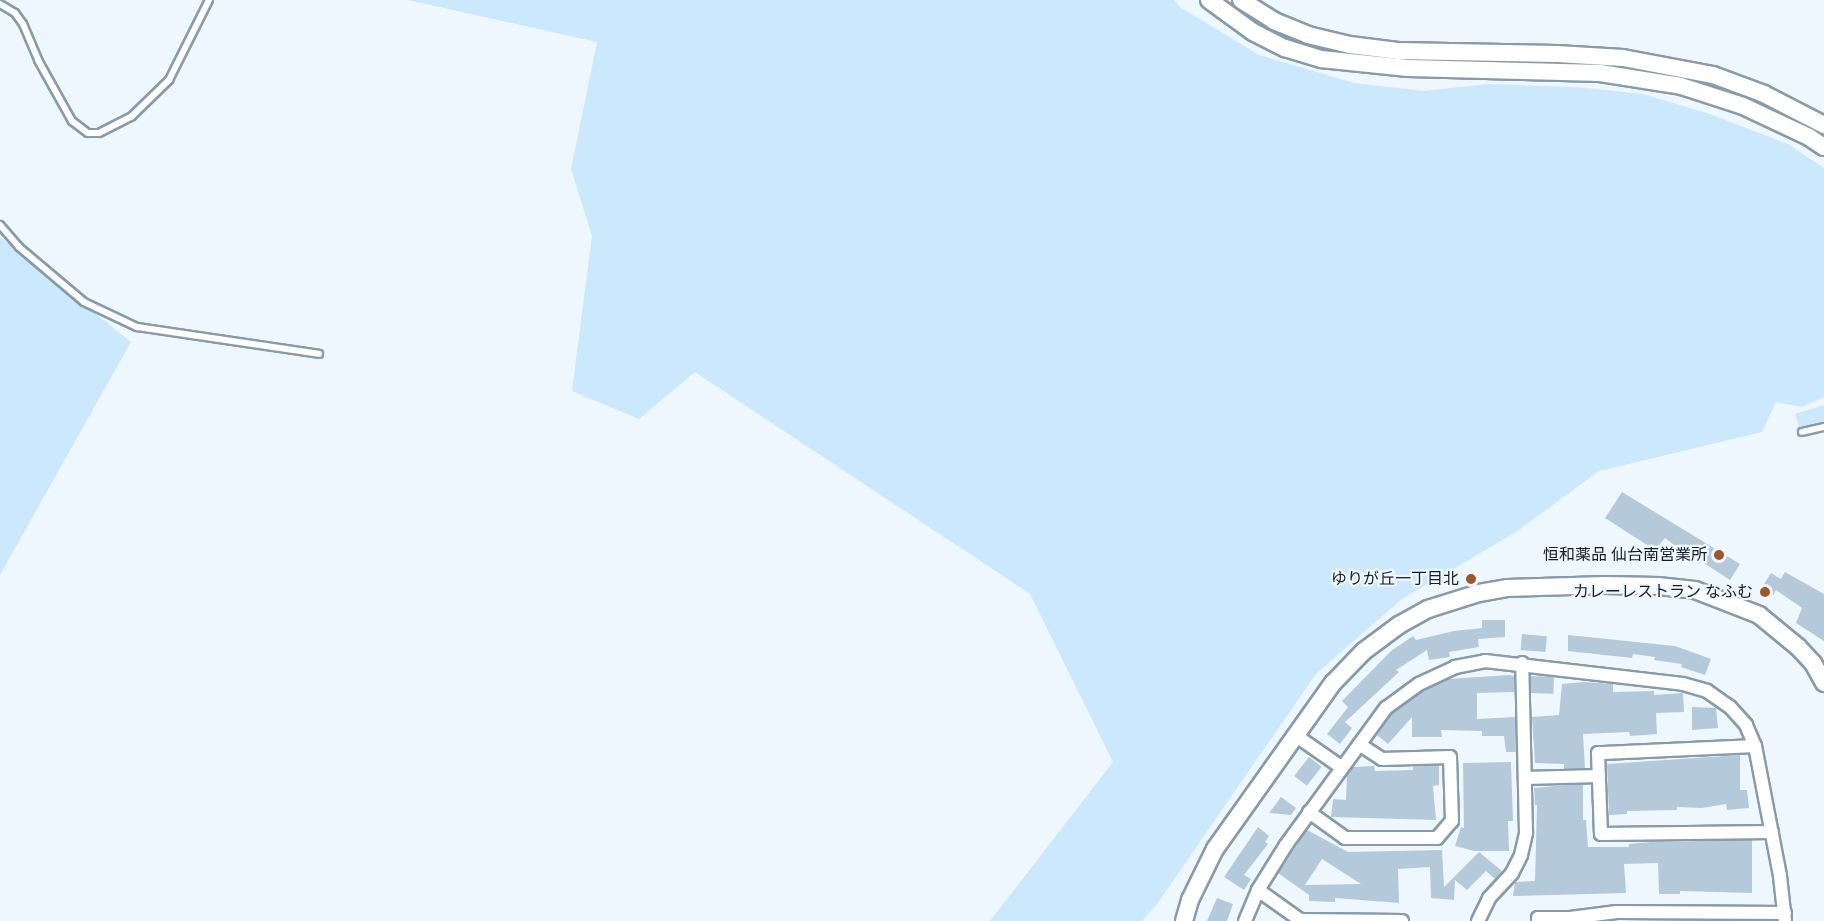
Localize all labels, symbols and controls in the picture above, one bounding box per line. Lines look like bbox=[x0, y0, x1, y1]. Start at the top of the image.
place label: 恒和薬品 仙台南営業所 bbox=[1543, 545, 1707, 565]
marker: 恒和薬品 仙台南営業所 bbox=[1712, 548, 1726, 562]
place label: ゆりが丘一丁目北 bbox=[1331, 569, 1459, 589]
marker: ゆりが丘一丁目北 bbox=[1464, 572, 1478, 586]
place label: カレーレストラン なふむ bbox=[1573, 582, 1753, 602]
marker: カレーレストラン なふむ bbox=[1758, 585, 1772, 599]

